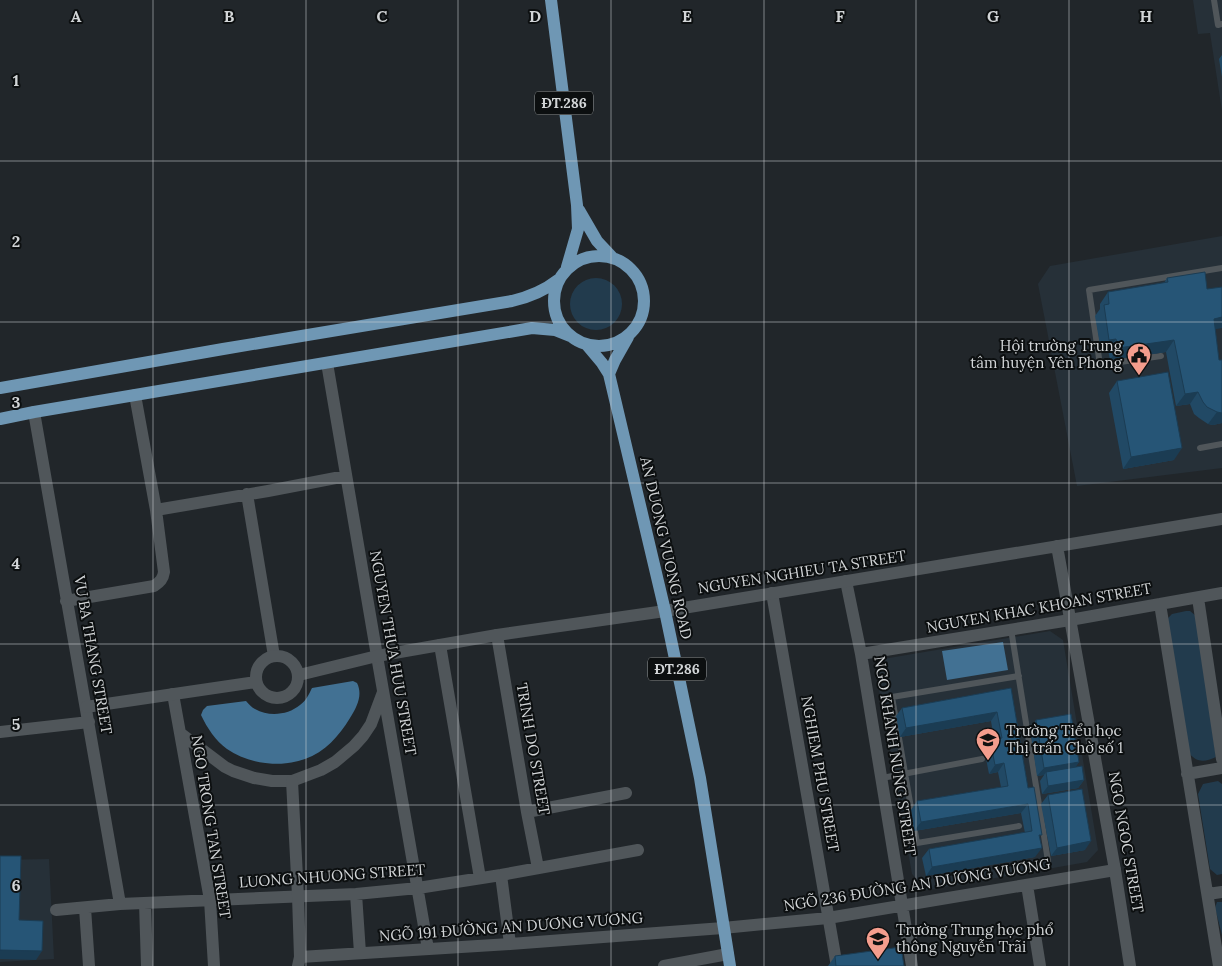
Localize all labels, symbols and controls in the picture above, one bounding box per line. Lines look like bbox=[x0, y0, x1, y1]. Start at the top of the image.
text: A bbox=[71, 6, 82, 26]
text: B bbox=[224, 6, 235, 26]
text: C bbox=[376, 6, 388, 26]
text: D bbox=[529, 6, 541, 26]
text: E bbox=[682, 6, 692, 26]
text: F bbox=[835, 6, 845, 26]
text: G bbox=[987, 6, 999, 26]
text: H bbox=[1140, 6, 1153, 26]
text: 1 bbox=[13, 70, 19, 90]
road number: ĐT.286 bbox=[535, 92, 593, 115]
text: 2 bbox=[12, 231, 20, 251]
place label: Hội trường Trung tâm huyện Yên Phong bbox=[970, 336, 1123, 372]
public building icon: Hội trường Trung tâm huyện Yên Phong bbox=[1126, 342, 1152, 376]
text: 3 bbox=[12, 392, 21, 412]
street label: AN DUONG VUONG ROAD bbox=[636, 454, 697, 641]
street label: NGUYEN NGHIEU TA STREET bbox=[696, 546, 908, 597]
street label: NGUYEN THUA HUU STREET bbox=[366, 549, 421, 757]
text: 4 bbox=[12, 553, 21, 573]
street label: VU BA THANG STREET bbox=[70, 573, 117, 736]
street label: NGUYEN KHAC KHOAN STREET bbox=[925, 578, 1153, 637]
street label: NGO KHANH NUNG STREET bbox=[870, 655, 921, 858]
road number: ĐT.286 bbox=[648, 658, 706, 681]
street label: TRINH DO STREET bbox=[513, 681, 555, 817]
street label: NGHIEM PHU STREET bbox=[797, 694, 844, 854]
text: 5 bbox=[12, 714, 21, 734]
place label: Trường Tiểu học Thị trấn Chờ số 1 bbox=[1006, 721, 1123, 757]
school or university icon: Trường Tiểu học Thị trấn Chờ số 1 bbox=[975, 727, 1001, 761]
street label: NGO TRONG TAN STREET bbox=[188, 734, 235, 921]
street label: NGO NGOC STREET bbox=[1105, 770, 1148, 914]
street label: NGÕ 236 ĐƯỜNG AN DƯƠNG VƯƠNG bbox=[782, 853, 1052, 915]
street label: LUONG NHUONG STREET bbox=[238, 859, 426, 891]
text: 6 bbox=[11, 875, 21, 895]
street label: NGÕ 191 ĐƯỜNG AN DƯƠNG VƯƠNG bbox=[378, 907, 644, 945]
place label: Trường Trung học phổ thông Nguyễn Trãi bbox=[896, 920, 1054, 956]
school or university icon: Trường Trung học phổ thông Nguyễn Trãi bbox=[865, 926, 891, 960]

